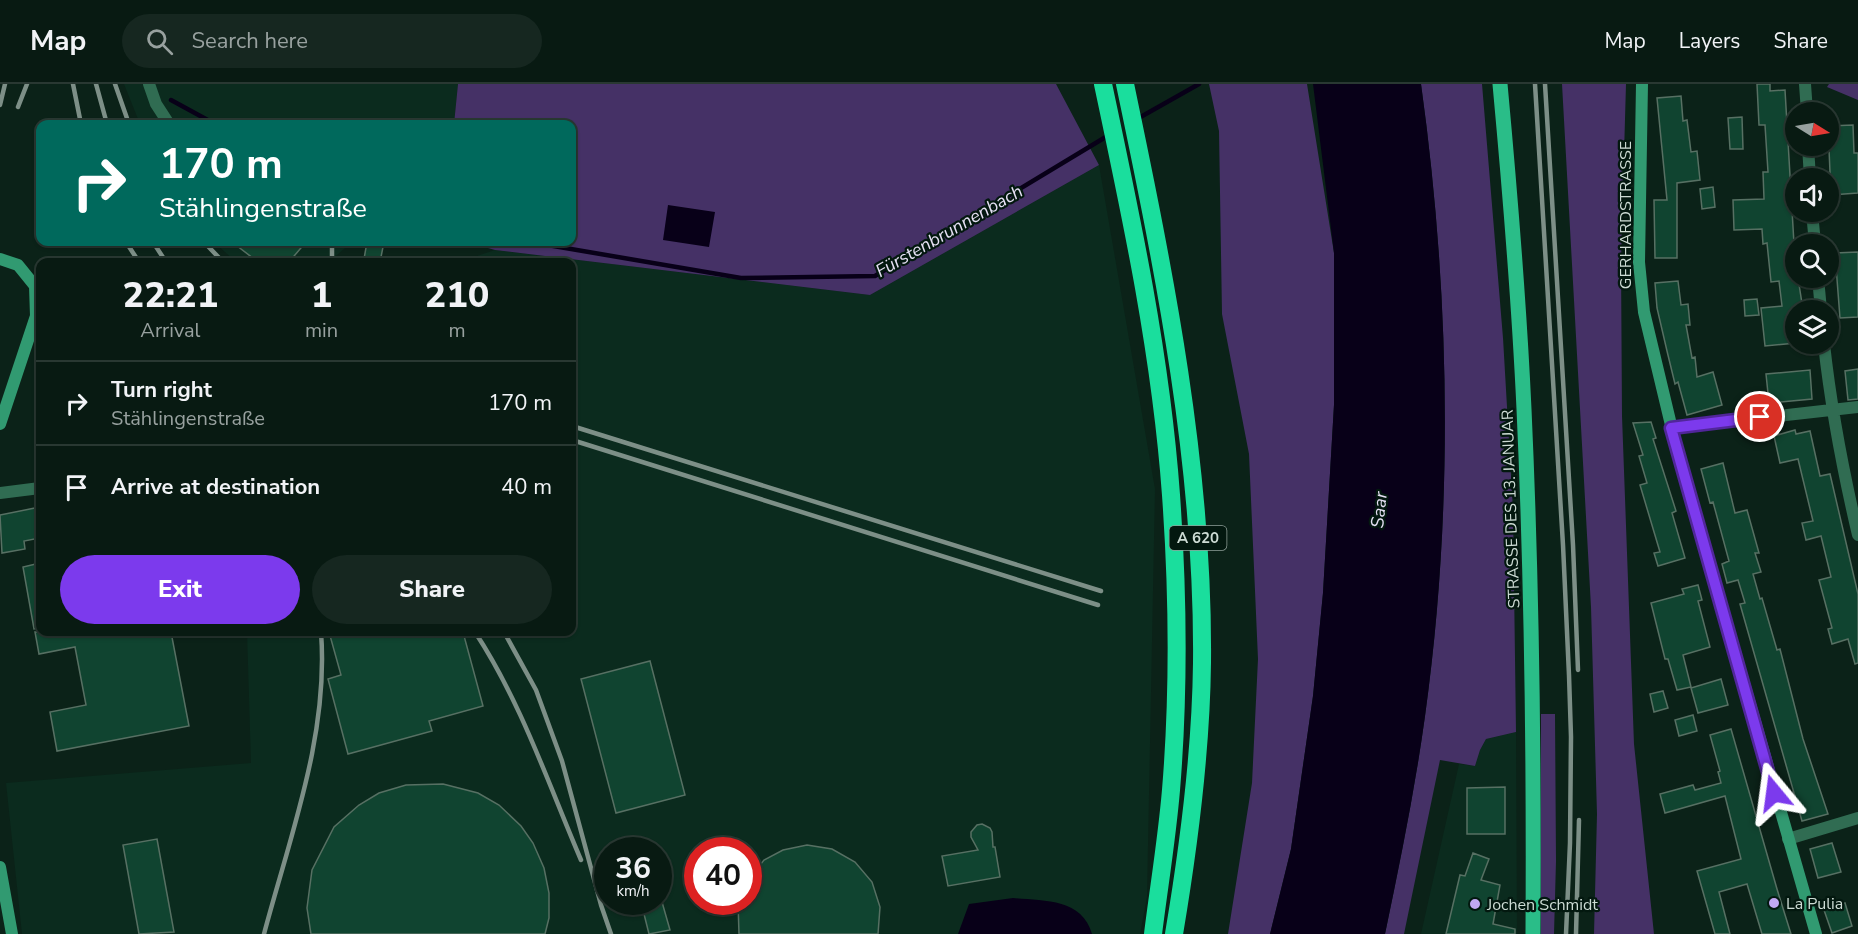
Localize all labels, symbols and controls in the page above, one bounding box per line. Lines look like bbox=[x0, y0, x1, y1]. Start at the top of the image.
search box bbox=[122, 14, 542, 68]
text: Map bbox=[30, 22, 86, 60]
icon: search bbox=[143, 25, 176, 58]
text: Search here bbox=[191, 26, 308, 56]
text: Map bbox=[1604, 27, 1646, 55]
text: Layers bbox=[1679, 27, 1740, 55]
text: Share bbox=[1773, 27, 1828, 55]
north arrow bbox=[1785, 102, 1839, 156]
map controls bbox=[1785, 102, 1839, 354]
text: 170 m bbox=[159, 136, 283, 193]
street label: GERHARDSTRASSE bbox=[1615, 141, 1637, 289]
icon: right bbox=[60, 144, 138, 222]
button: sound bbox=[1785, 168, 1839, 222]
water label: Fürstenbrunnenbach bbox=[871, 179, 1027, 283]
text: Stählingenstraße bbox=[159, 190, 367, 227]
button: search bbox=[1785, 234, 1839, 288]
text: 22:21 bbox=[123, 271, 218, 320]
text: 1 bbox=[311, 271, 332, 320]
text: 210 bbox=[425, 271, 489, 320]
button: layers bbox=[1785, 300, 1839, 354]
text: Arrival bbox=[140, 317, 201, 344]
text: min bbox=[305, 317, 338, 344]
text: m bbox=[448, 317, 466, 344]
text: Turn right bbox=[111, 375, 212, 405]
icon: right bbox=[60, 387, 93, 420]
text: 170 m bbox=[488, 388, 552, 418]
pin bbox=[1734, 391, 1785, 442]
icon: arrive bbox=[1743, 400, 1776, 433]
text: Stählingenstraße bbox=[111, 405, 265, 432]
street label: STRASSE DES 13. JANUAR bbox=[1497, 409, 1525, 609]
icon: arrive bbox=[60, 471, 93, 504]
text: Arrive at destination bbox=[111, 472, 320, 502]
text: 40 m bbox=[501, 472, 552, 502]
water label: Saar bbox=[1365, 490, 1393, 529]
road number: A 620 bbox=[1170, 526, 1226, 550]
button: Exit bbox=[60, 555, 300, 624]
button: Share bbox=[312, 555, 552, 624]
position arrow bbox=[1742, 761, 1806, 825]
speed limit sign: 40 bbox=[684, 837, 762, 915]
text: 36 bbox=[615, 848, 651, 889]
text: km/h bbox=[616, 881, 650, 901]
place label: La Pulia bbox=[1786, 893, 1843, 915]
place label: Jochen Schmidt bbox=[1486, 894, 1598, 916]
marker: La Pulia bbox=[1767, 896, 1781, 910]
marker: Jochen Schmidt bbox=[1468, 897, 1482, 911]

